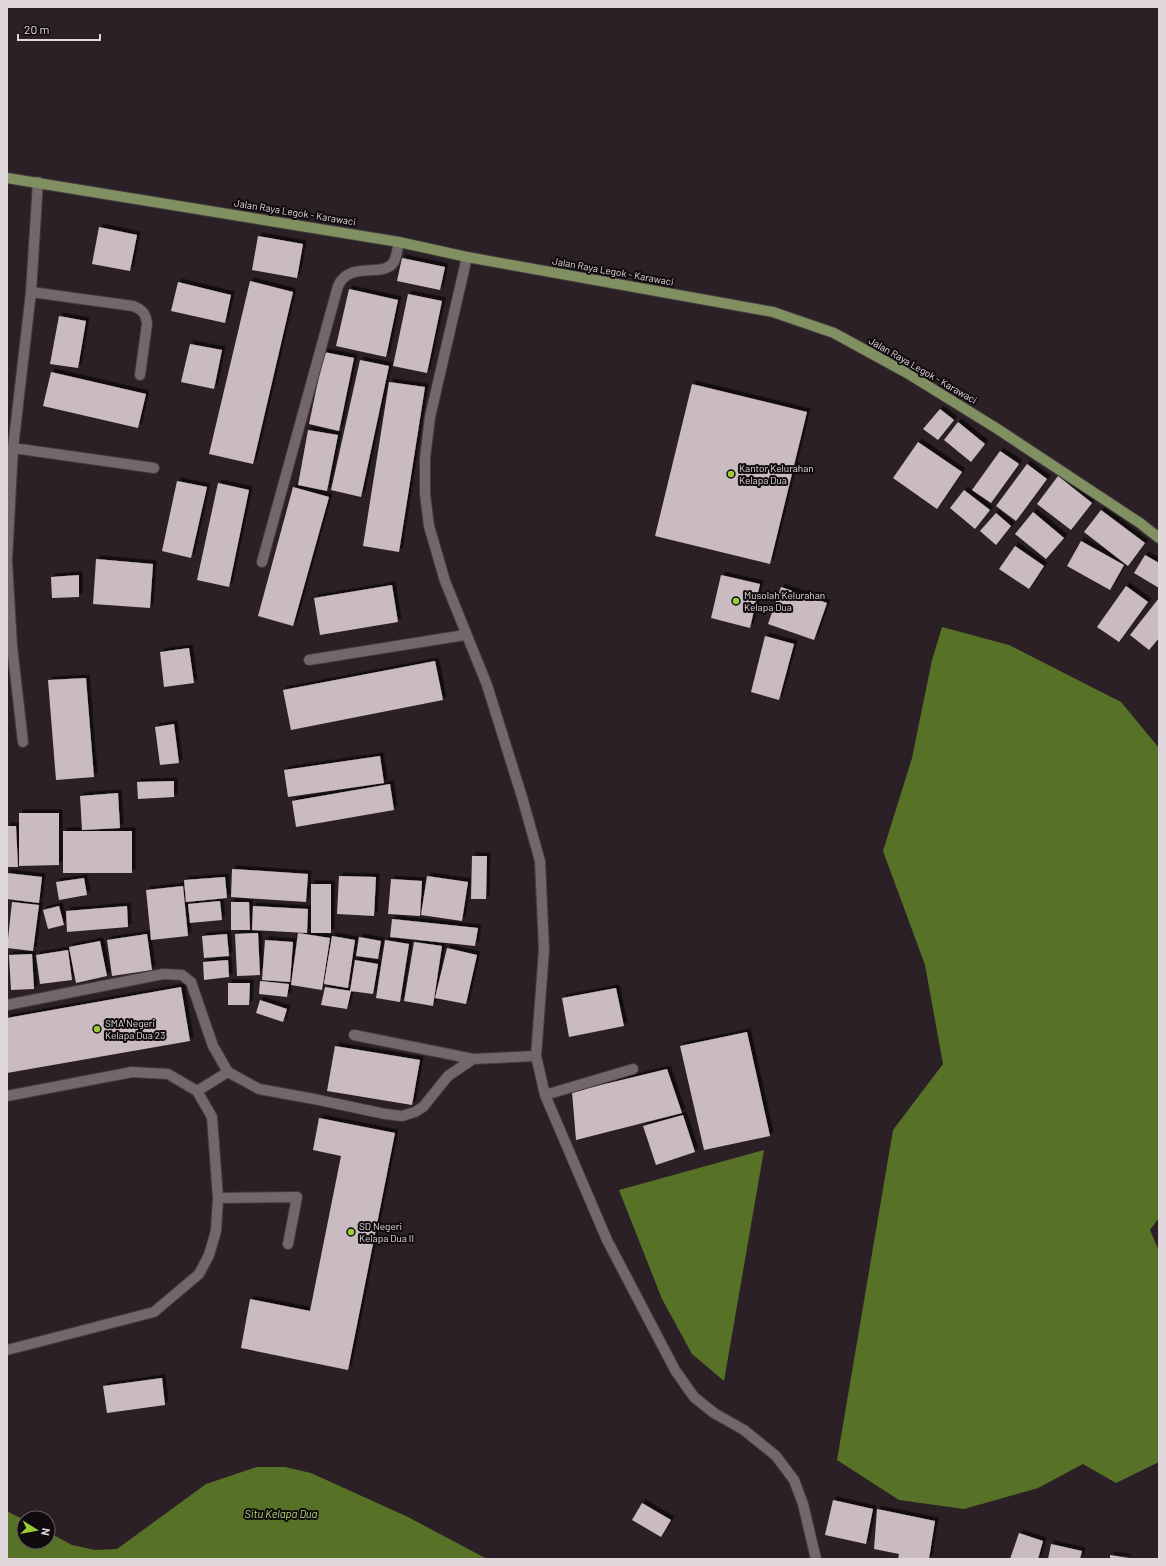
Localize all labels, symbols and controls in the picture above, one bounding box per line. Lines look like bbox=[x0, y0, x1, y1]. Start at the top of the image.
scale bar bbox=[18, 16, 100, 42]
text: 20 m bbox=[24, 22, 50, 36]
street label: Jalan Raya Legok - Karawaci bbox=[233, 196, 357, 228]
street label: Jalan Raya Legok - Karawaci bbox=[551, 254, 675, 288]
street label: Jalan Raya Legok - Karawaci bbox=[867, 334, 979, 406]
place label: Kantor Kelurahan Kelapa Dua bbox=[739, 462, 814, 486]
marker: Kantor Kelurahan Kelapa Dua bbox=[726, 469, 736, 479]
place label: Musolah Kelurahan Kelapa Dua bbox=[744, 589, 825, 613]
marker: Musolah Kelurahan Kelapa Dua bbox=[731, 596, 741, 606]
place label: SMA Negeri Kelapa Dua 23 bbox=[105, 1017, 165, 1041]
marker: SMA Negeri Kelapa Dua 23 bbox=[92, 1024, 102, 1034]
place label: SD Negeri Kelapa Dua II bbox=[359, 1220, 414, 1244]
marker: SD Negeri Kelapa Dua II bbox=[346, 1227, 356, 1237]
water label: Situ Kelapa Dua bbox=[245, 1507, 318, 1520]
north arrow bbox=[16, 1510, 56, 1550]
text: N bbox=[39, 1527, 53, 1537]

